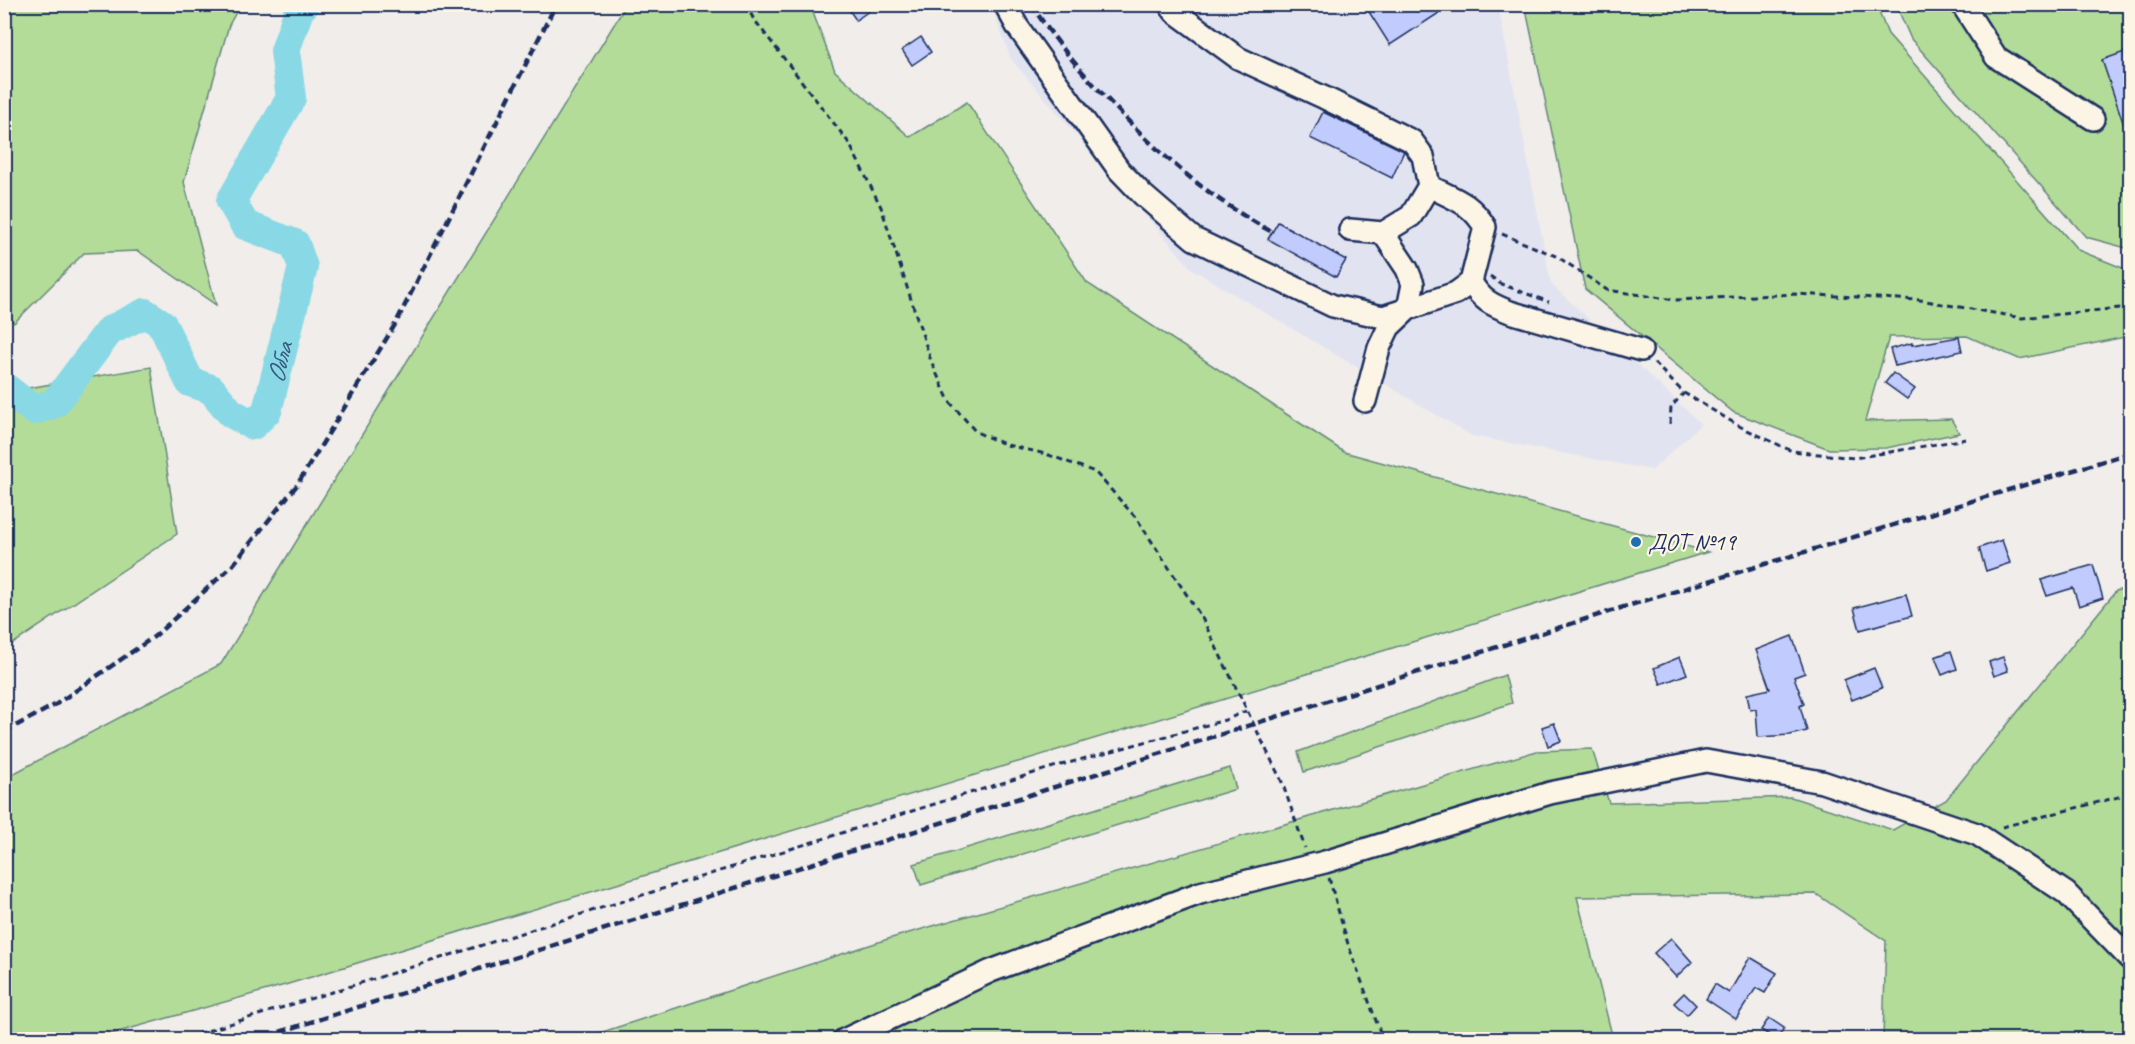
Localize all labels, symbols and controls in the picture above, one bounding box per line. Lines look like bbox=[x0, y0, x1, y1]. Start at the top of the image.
water label: Обла bbox=[258, 337, 301, 386]
place label: ДОТ №19 bbox=[1648, 527, 1738, 557]
marker: ДОТ №19 bbox=[1629, 535, 1643, 549]

